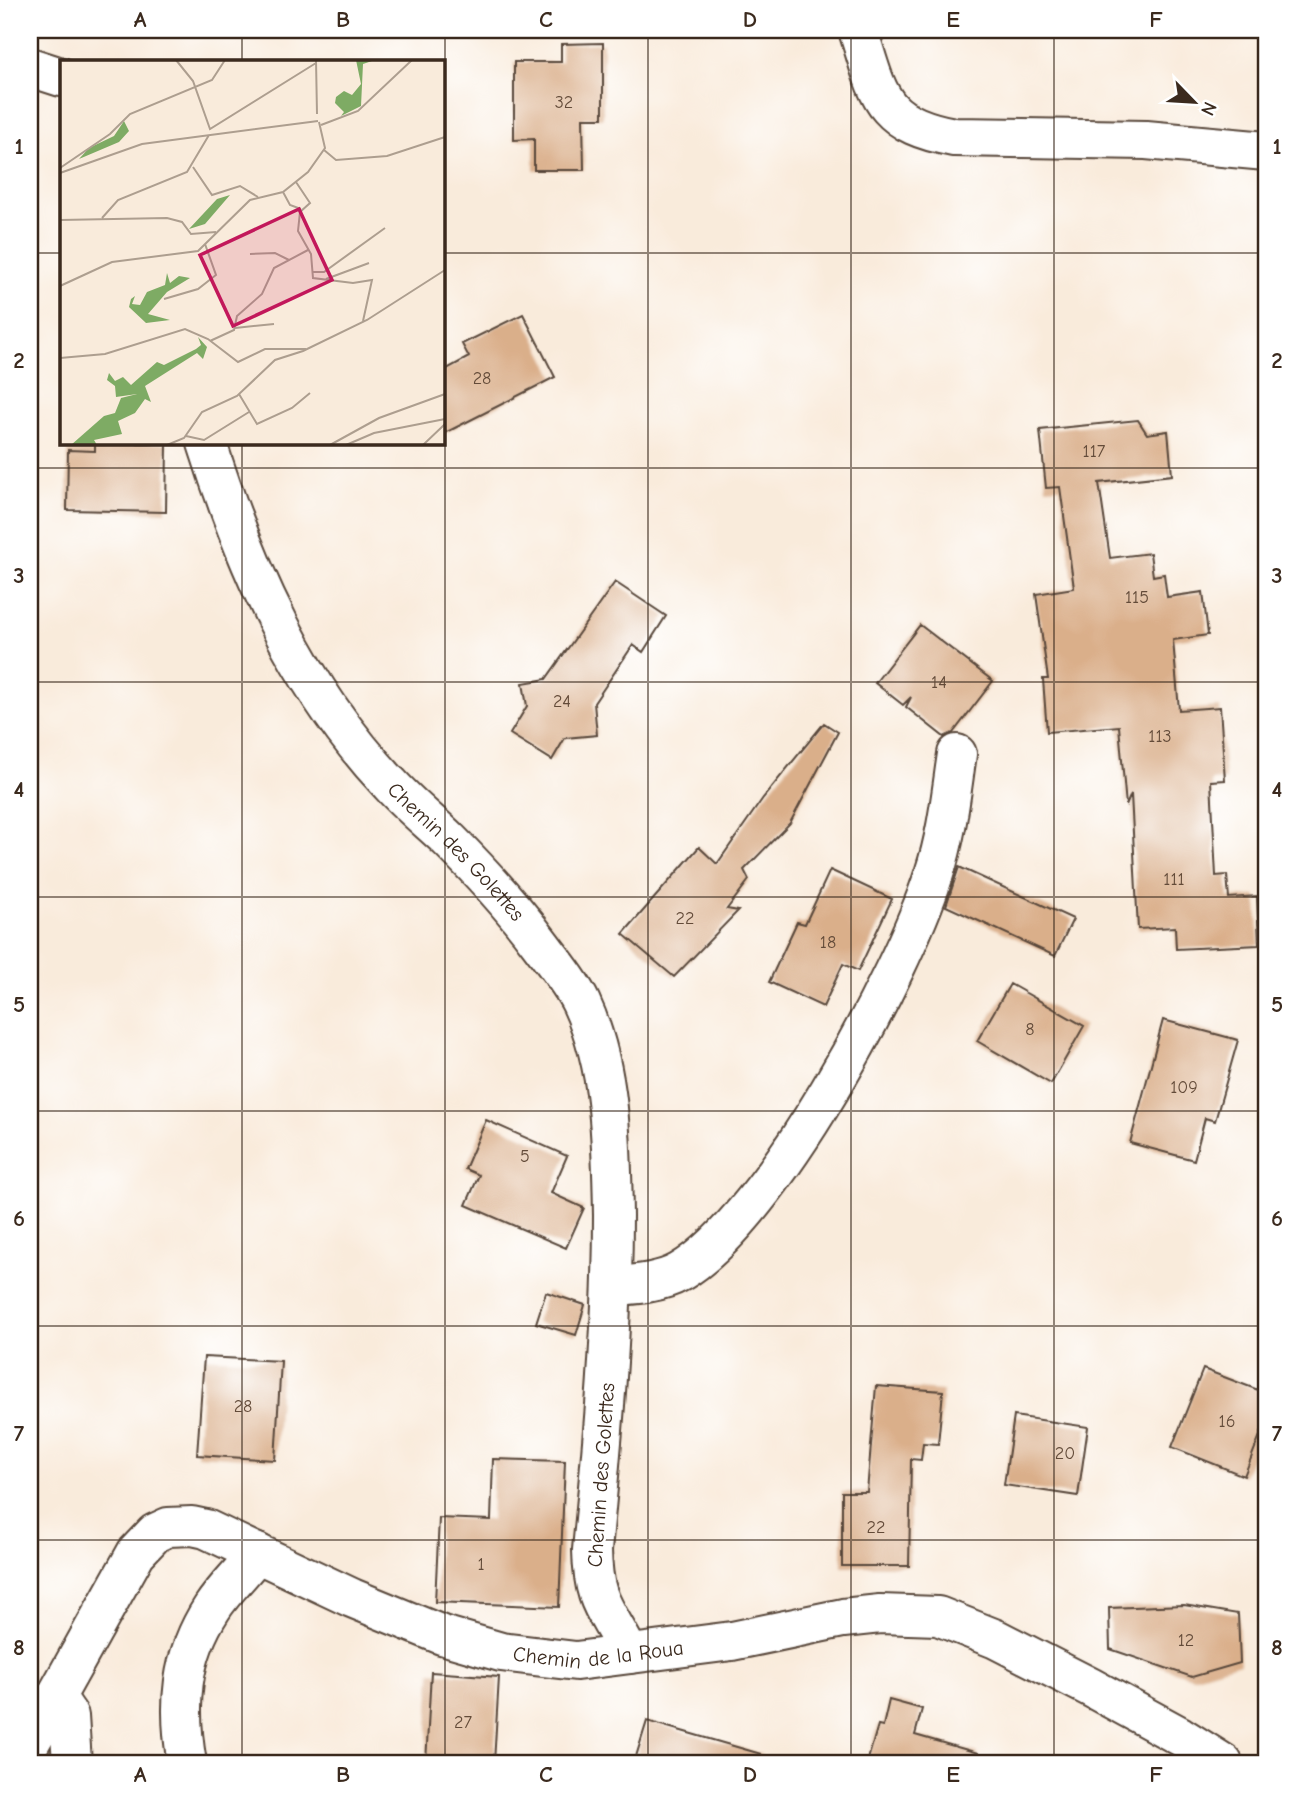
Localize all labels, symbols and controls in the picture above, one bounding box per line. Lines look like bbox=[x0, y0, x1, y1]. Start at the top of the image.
text: A bbox=[134, 6, 147, 33]
text: B bbox=[336, 6, 350, 33]
text: C bbox=[539, 6, 553, 33]
text: D bbox=[743, 6, 757, 33]
text: E bbox=[946, 6, 960, 33]
text: F bbox=[1149, 6, 1163, 33]
inset map bbox=[60, 60, 444, 444]
north arrow bbox=[1160, 66, 1230, 136]
house number: 32 bbox=[555, 92, 573, 113]
text: N bbox=[1196, 98, 1221, 119]
text: 1 bbox=[14, 133, 24, 160]
text: 1 bbox=[1272, 133, 1282, 160]
text: 2 bbox=[13, 347, 25, 374]
text: 2 bbox=[1271, 347, 1283, 374]
house number: 28 bbox=[473, 368, 491, 389]
house number: 117 bbox=[1083, 441, 1106, 462]
text: 3 bbox=[13, 562, 25, 589]
text: 3 bbox=[1271, 562, 1283, 589]
house number: 115 bbox=[1125, 587, 1149, 608]
house number: 14 bbox=[931, 672, 947, 693]
house number: 24 bbox=[553, 691, 571, 712]
house number: 113 bbox=[1148, 726, 1172, 747]
text: 4 bbox=[14, 776, 25, 803]
text: 4 bbox=[1272, 776, 1283, 803]
street label: Chemin des Golettes bbox=[383, 777, 530, 926]
house number: 111 bbox=[1163, 869, 1185, 890]
house number: 22 bbox=[676, 908, 694, 929]
house number: 18 bbox=[820, 932, 836, 953]
text: 5 bbox=[13, 991, 25, 1018]
text: 5 bbox=[1271, 991, 1283, 1018]
house number: 8 bbox=[1025, 1019, 1035, 1040]
house number: 109 bbox=[1170, 1077, 1198, 1098]
house number: 5 bbox=[520, 1146, 530, 1167]
text: 6 bbox=[13, 1205, 25, 1232]
text: 6 bbox=[1271, 1205, 1283, 1232]
street label: Chemin des Golettes bbox=[583, 1382, 619, 1568]
house number: 28 bbox=[234, 1396, 252, 1417]
house number: 16 bbox=[1219, 1411, 1235, 1432]
text: 7 bbox=[14, 1420, 25, 1447]
text: 7 bbox=[1272, 1420, 1283, 1447]
house number: 20 bbox=[1055, 1443, 1075, 1464]
house number: 22 bbox=[867, 1517, 885, 1538]
house number: 1 bbox=[477, 1554, 485, 1575]
house number: 12 bbox=[1178, 1630, 1194, 1651]
text: 8 bbox=[13, 1634, 25, 1661]
text: 8 bbox=[1271, 1634, 1283, 1661]
street label: Chemin de la Roua bbox=[512, 1635, 685, 1674]
house number: 27 bbox=[454, 1712, 472, 1733]
text: A bbox=[134, 1761, 147, 1788]
text: B bbox=[336, 1761, 350, 1788]
text: C bbox=[539, 1761, 553, 1788]
text: D bbox=[743, 1761, 757, 1788]
text: E bbox=[946, 1761, 960, 1788]
text: F bbox=[1149, 1761, 1163, 1788]

